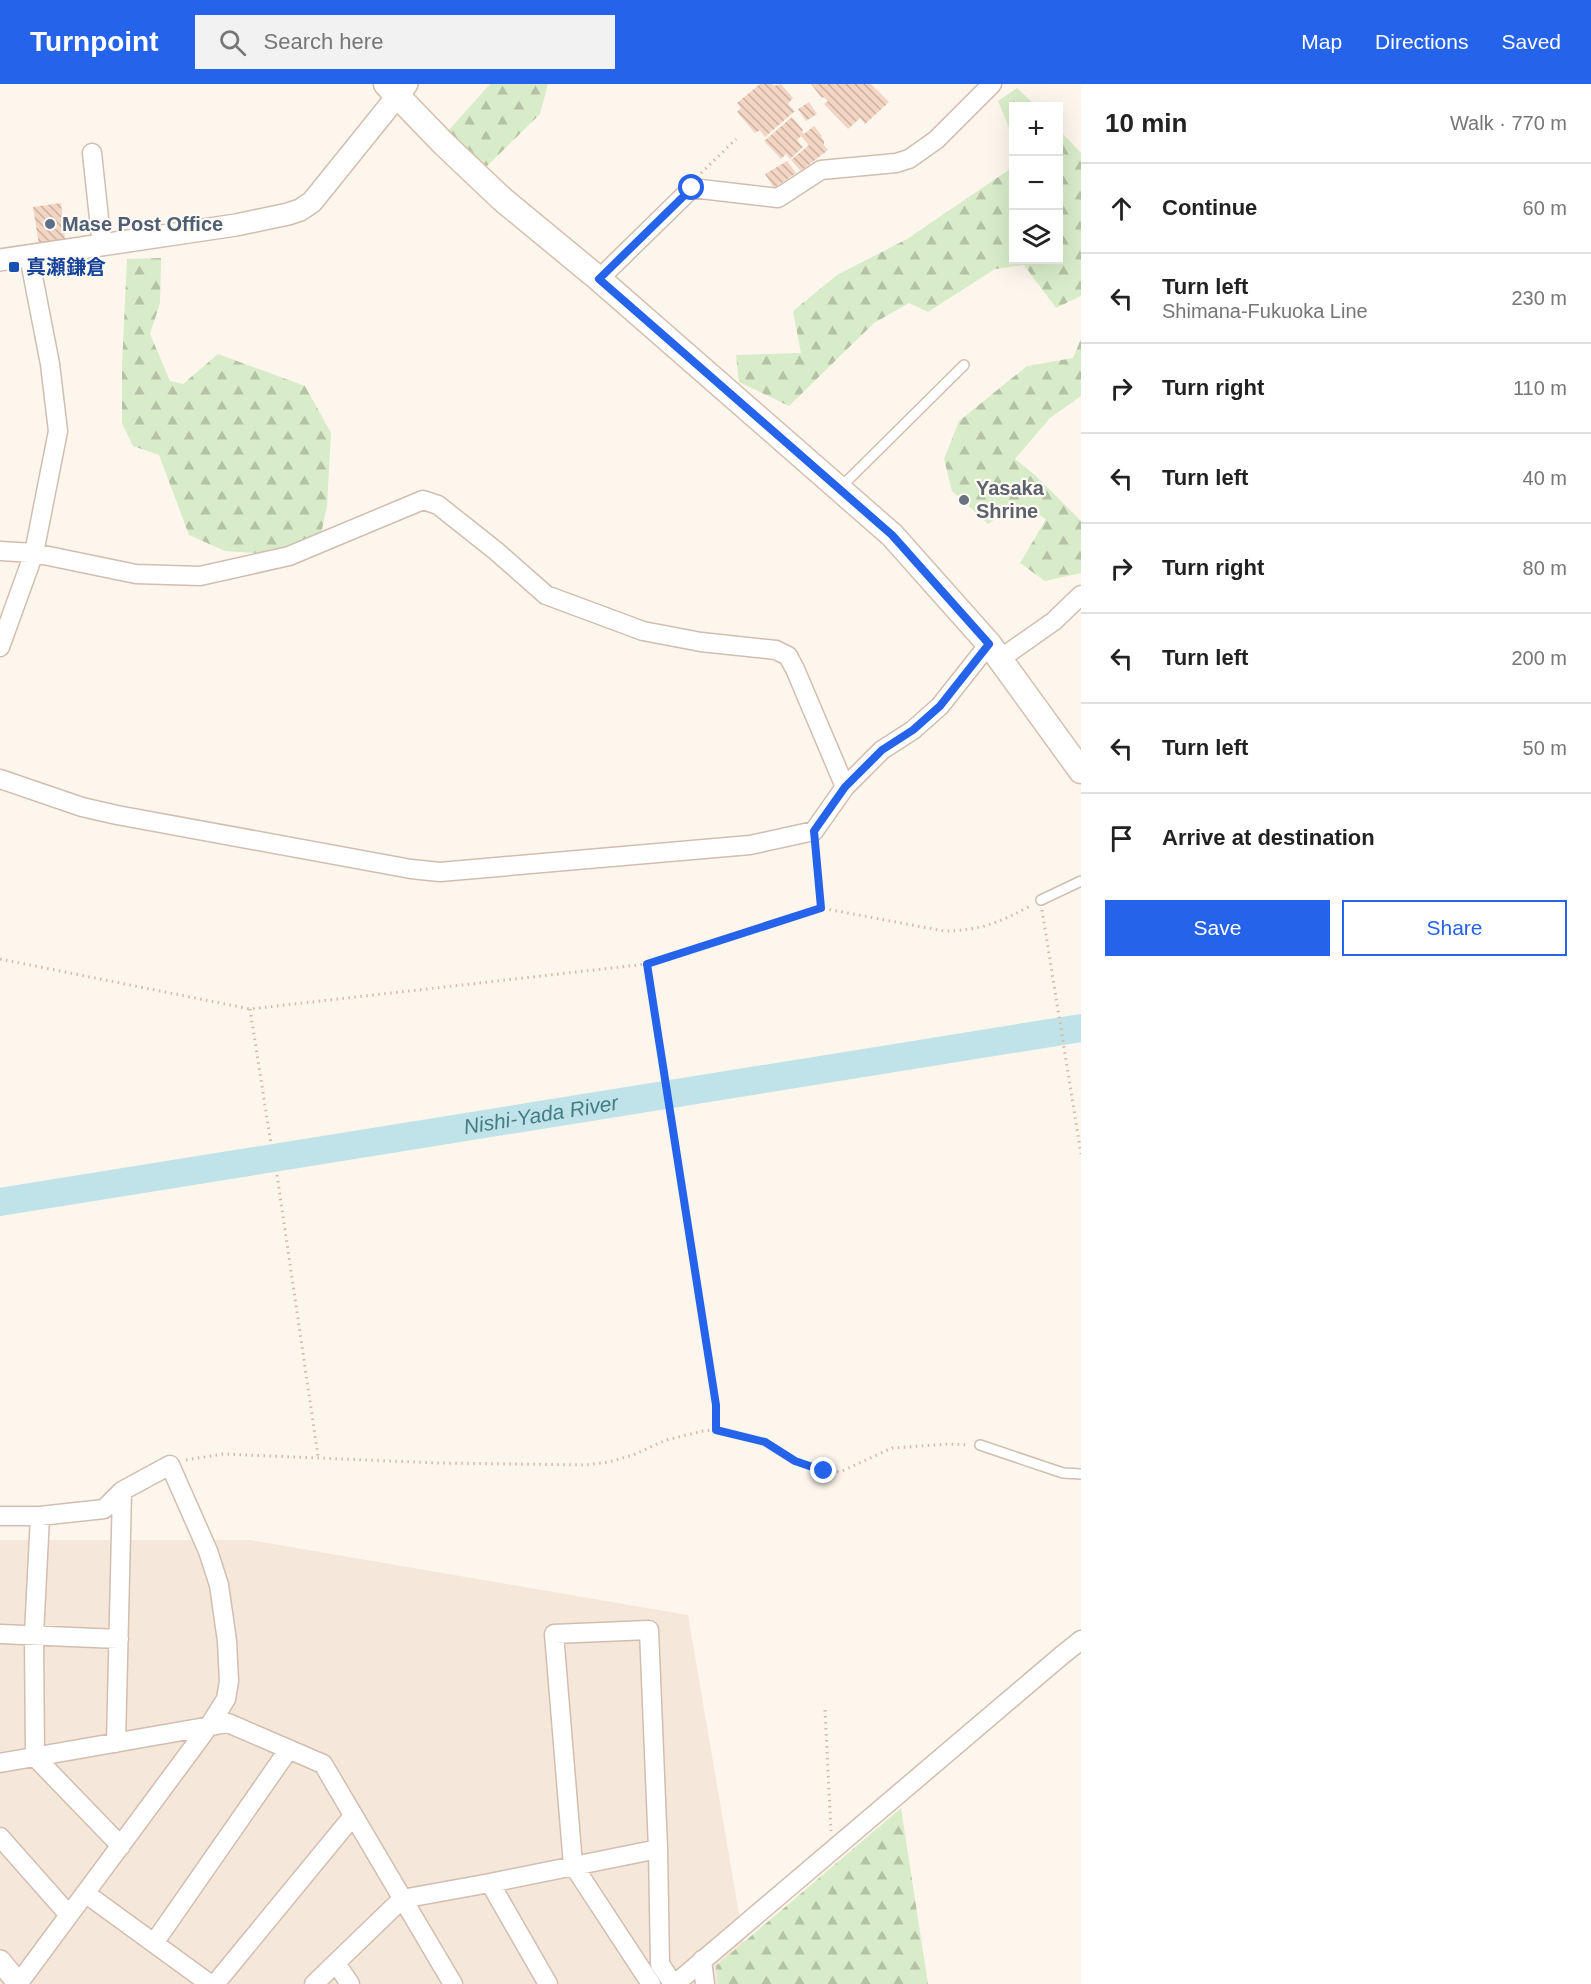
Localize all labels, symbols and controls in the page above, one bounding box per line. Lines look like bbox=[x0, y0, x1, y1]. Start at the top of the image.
search box bbox=[195, 15, 615, 69]
text: Turnpoint bbox=[30, 26, 159, 57]
icon: search bbox=[216, 26, 249, 59]
text: Search here bbox=[264, 29, 383, 54]
text: Map bbox=[1301, 30, 1342, 53]
text: Directions bbox=[1375, 30, 1468, 53]
text: Saved bbox=[1501, 30, 1561, 53]
map controls bbox=[1009, 102, 1063, 264]
button: + bbox=[1009, 102, 1063, 156]
text: 10 min bbox=[1105, 108, 1187, 138]
text: Walk · 770 m bbox=[1450, 112, 1567, 134]
button: − bbox=[1009, 156, 1063, 210]
route start bbox=[678, 174, 704, 200]
icon: ahead bbox=[1105, 192, 1138, 225]
text: Continue bbox=[1162, 195, 1257, 220]
text: 60 m bbox=[1523, 197, 1567, 219]
button: layers bbox=[1009, 210, 1063, 264]
place label: Mase Post Office bbox=[62, 213, 223, 235]
marker: Mase Post Office bbox=[43, 217, 57, 231]
place label: 真瀬鎌倉 bbox=[26, 256, 106, 278]
marker: 真瀬鎌倉 bbox=[7, 260, 21, 274]
text: Turn left bbox=[1162, 274, 1248, 299]
icon: left bbox=[1105, 282, 1138, 315]
text: 230 m bbox=[1511, 287, 1567, 309]
text: Shimana-Fukuoka Line bbox=[1162, 300, 1368, 322]
icon: right bbox=[1105, 372, 1138, 405]
text: Turn right bbox=[1162, 375, 1264, 400]
text: 110 m bbox=[1513, 377, 1567, 399]
icon: left bbox=[1105, 462, 1138, 495]
text: Turn left bbox=[1162, 465, 1248, 490]
text: 40 m bbox=[1523, 467, 1567, 489]
place label: Yasaka Shrine bbox=[976, 477, 1045, 522]
marker: Yasaka Shrine bbox=[957, 493, 971, 507]
icon: right bbox=[1105, 552, 1138, 585]
text: Turn right bbox=[1162, 555, 1264, 580]
text: 80 m bbox=[1523, 557, 1567, 579]
icon: left bbox=[1105, 642, 1138, 675]
text: Turn left bbox=[1162, 645, 1248, 670]
text: 200 m bbox=[1511, 647, 1567, 669]
icon: left bbox=[1105, 732, 1138, 765]
text: Turn left bbox=[1162, 735, 1248, 760]
text: 50 m bbox=[1523, 737, 1567, 759]
icon: arrive bbox=[1105, 822, 1138, 855]
text: Arrive at destination bbox=[1162, 825, 1375, 850]
button: Save bbox=[1105, 900, 1330, 956]
button: Share bbox=[1342, 900, 1567, 956]
water label: Nishi-Yada River bbox=[462, 1091, 621, 1138]
route end bbox=[810, 1457, 836, 1483]

